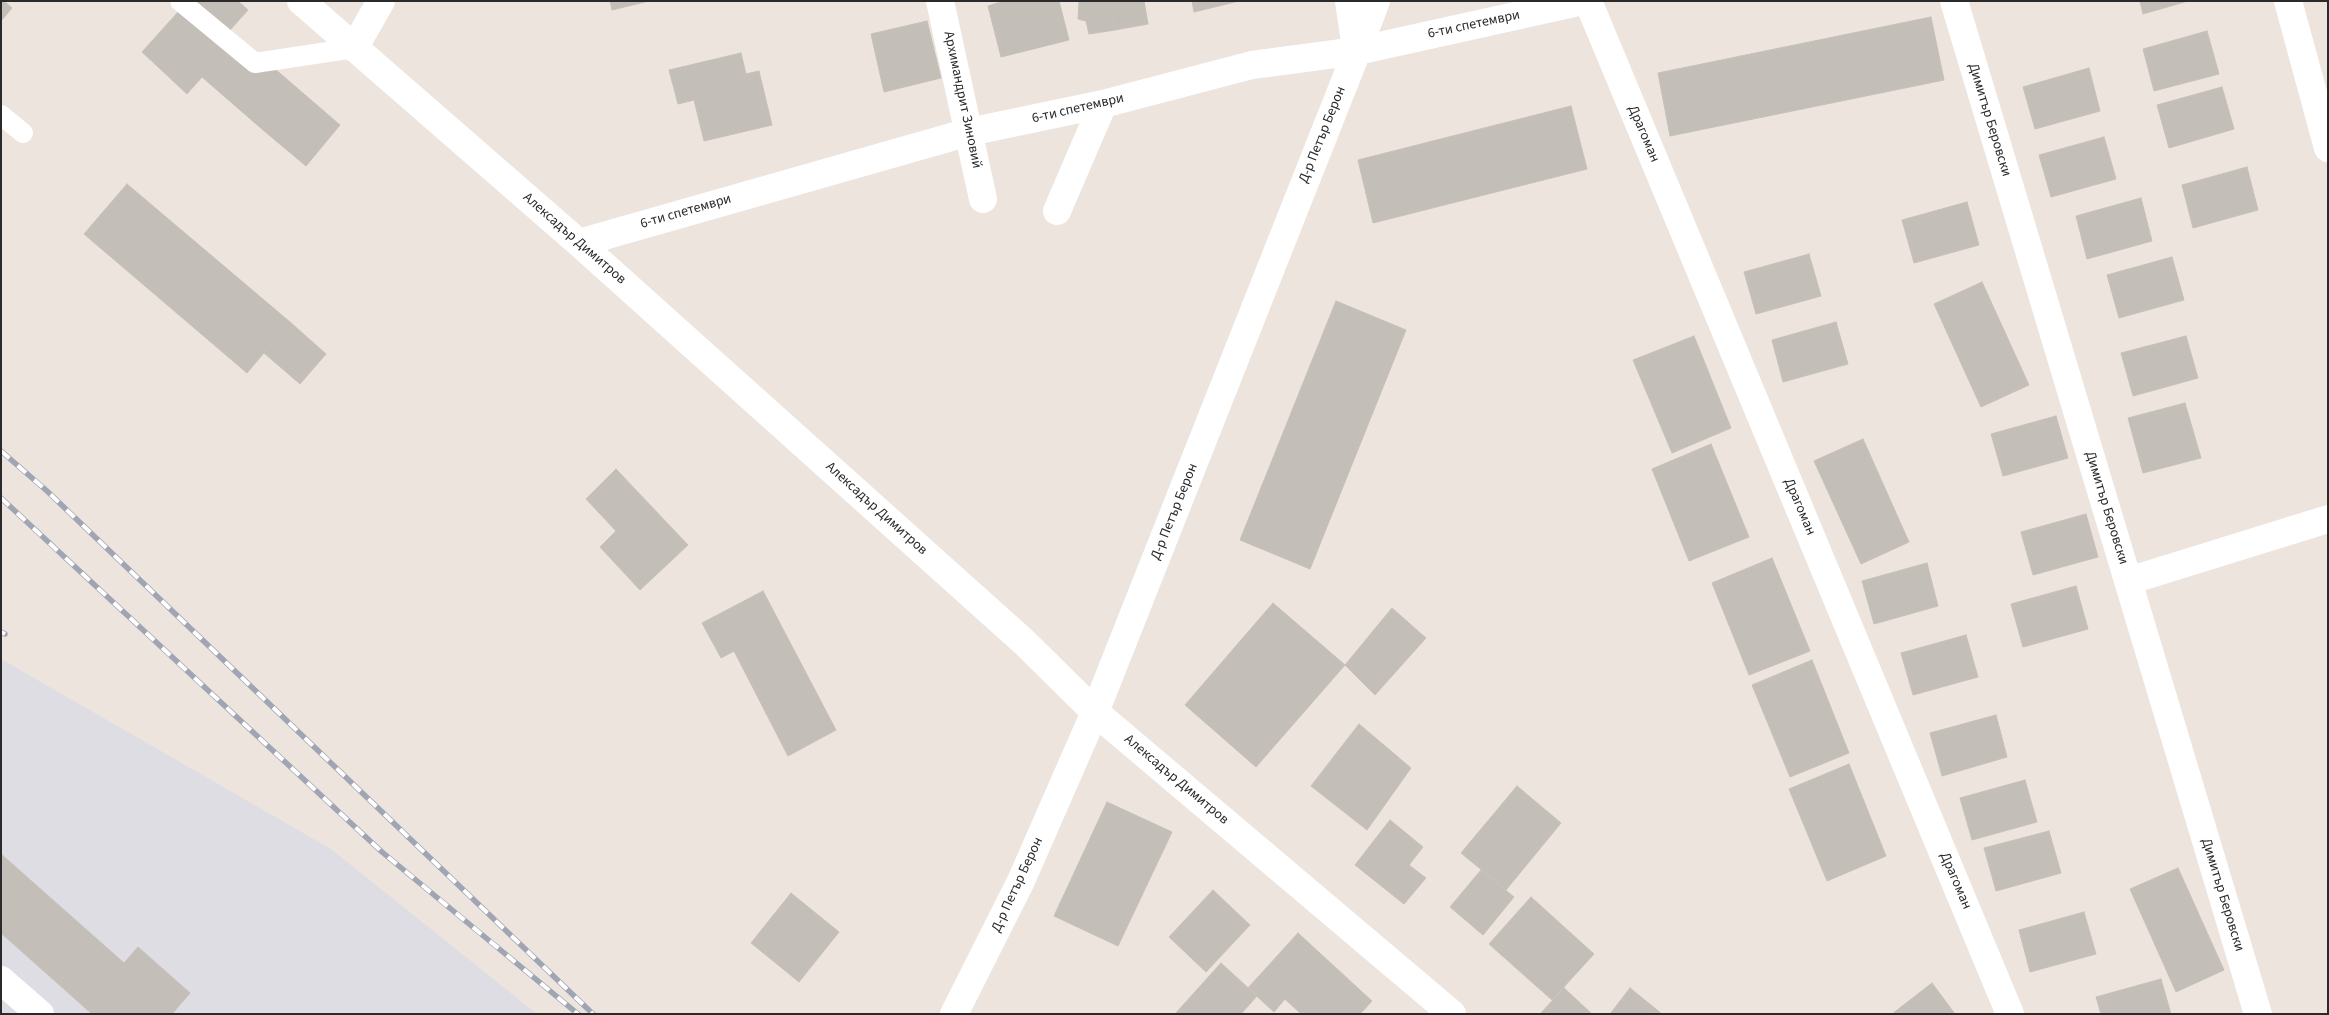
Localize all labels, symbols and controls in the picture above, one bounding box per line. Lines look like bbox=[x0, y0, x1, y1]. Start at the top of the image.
street label: 6-ти спетември bbox=[1426, 7, 1522, 43]
street label: Архимандрит Зиновий bbox=[939, 30, 985, 170]
street label: Димитър Беровски bbox=[1964, 61, 2014, 179]
street label: Д-р Петър Берон bbox=[1296, 84, 1350, 186]
street label: 6-ти спетември bbox=[1030, 90, 1126, 128]
street label: Драгоман bbox=[1623, 103, 1663, 165]
street label: Алексадър Димитров bbox=[519, 190, 629, 288]
street label: 6-ти спетември bbox=[639, 191, 733, 233]
street label: Димитър Беровски bbox=[2081, 449, 2131, 567]
street label: Алексадър Димитров bbox=[822, 459, 930, 559]
street label: Д-р Петър Берон bbox=[1148, 461, 1202, 563]
street label: Драгоман bbox=[1779, 476, 1819, 538]
street label: Алексадър Димитров bbox=[1120, 731, 1232, 829]
street label: Д-р Петър Берон bbox=[989, 835, 1047, 935]
street label: Димитър Беровски bbox=[2197, 836, 2247, 954]
street label: Драгоман bbox=[1935, 850, 1975, 912]

